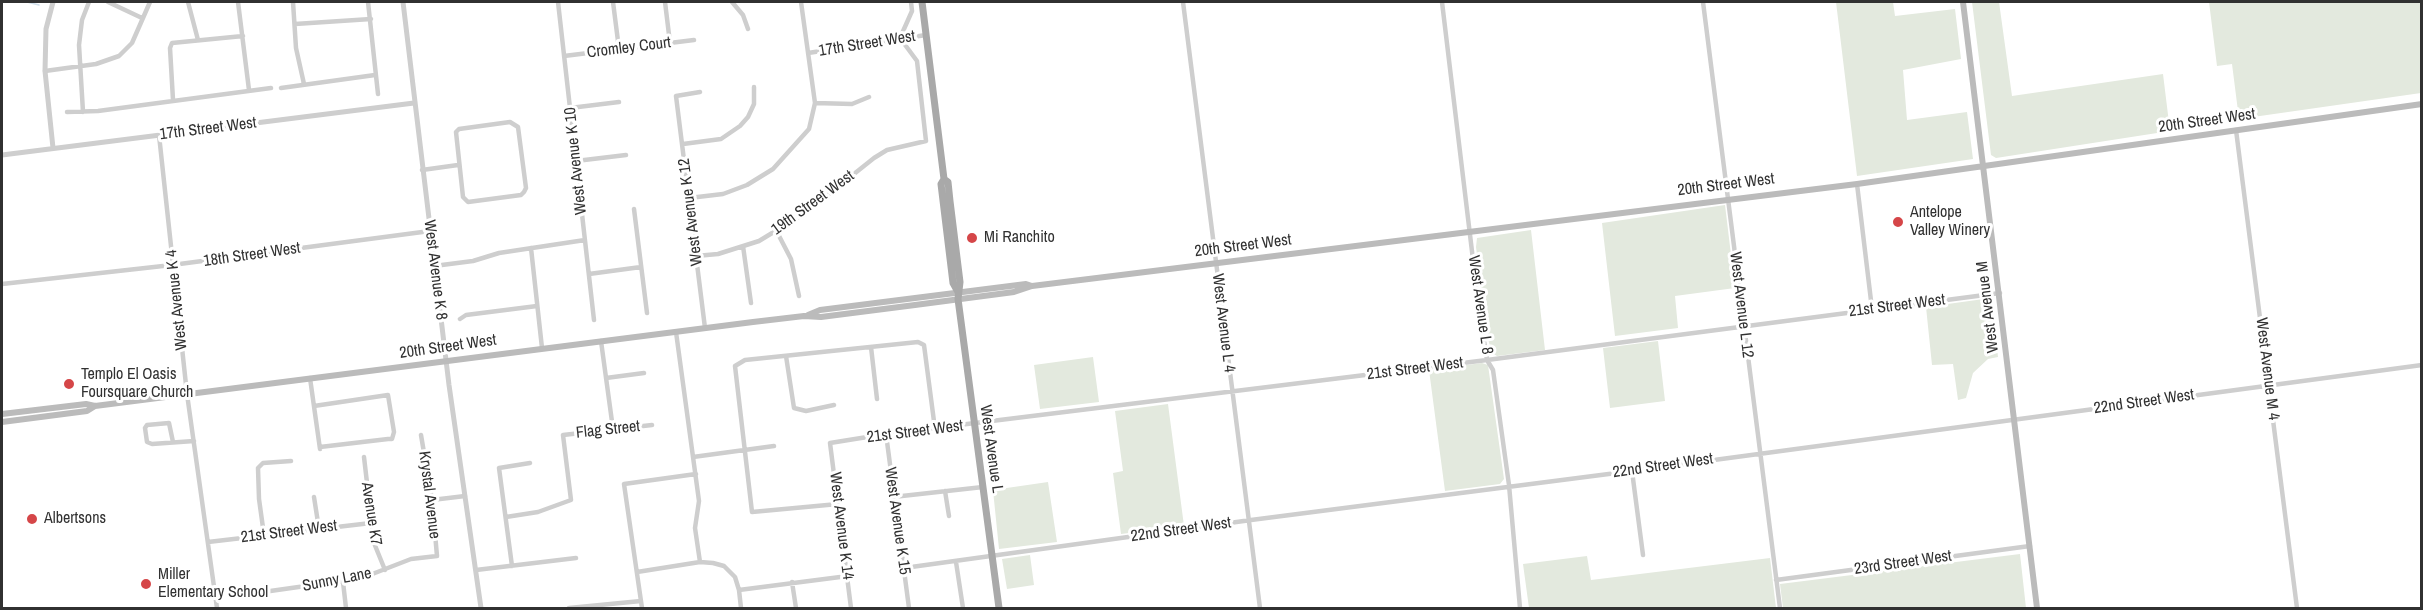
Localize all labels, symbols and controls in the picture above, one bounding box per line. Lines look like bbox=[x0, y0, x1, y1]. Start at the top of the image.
street label: 17th Street West bbox=[817, 27, 917, 61]
street label: Cromley Court bbox=[586, 33, 672, 63]
street label: 20th Street West bbox=[2157, 105, 2257, 137]
street label: West Avenue K 10 bbox=[561, 106, 591, 216]
street label: 17th Street West bbox=[158, 114, 258, 144]
street label: West Avenue K 12 bbox=[675, 157, 707, 267]
street label: 19th Street West bbox=[768, 167, 858, 239]
street label: 20th Street West bbox=[1676, 170, 1776, 200]
place label: Antelope Valley Winery bbox=[1910, 203, 1990, 241]
marker: Antelope Valley Winery bbox=[1891, 215, 1905, 229]
street label: West Avenue K 8 bbox=[419, 219, 451, 321]
place label: Mi Ranchito bbox=[984, 228, 1055, 248]
marker: Mi Ranchito bbox=[965, 231, 979, 245]
street label: 20th Street West bbox=[1193, 231, 1293, 261]
street label: 18th Street West bbox=[202, 239, 302, 271]
street label: West Avenue K 4 bbox=[162, 249, 192, 351]
street label: West Avenue L 12 bbox=[1725, 251, 1757, 359]
street label: West Avenue L 8 bbox=[1464, 254, 1496, 356]
street label: West Avenue M bbox=[1973, 260, 2003, 354]
street label: West Avenue L 4 bbox=[1207, 272, 1239, 374]
street label: 21st Street West bbox=[1848, 291, 1946, 321]
street label: West Avenue M 4 bbox=[2251, 317, 2283, 421]
street label: 20th Street West bbox=[398, 331, 498, 363]
street label: 21st Street West bbox=[1366, 354, 1464, 384]
place label: Templo El Oasis Foursquare Church bbox=[81, 365, 193, 403]
marker: Templo El Oasis Foursquare Church bbox=[62, 377, 76, 391]
street label: 22nd Street West bbox=[2093, 385, 2195, 419]
street label: West Avenue L bbox=[975, 404, 1007, 494]
street label: Flag Street bbox=[575, 417, 641, 443]
street label: 21st Street West bbox=[866, 417, 964, 447]
street label: 22nd Street West bbox=[1612, 449, 1714, 483]
street label: Krystal Avenue bbox=[414, 450, 444, 540]
street label: West Avenue K 15 bbox=[880, 466, 914, 576]
street label: West Avenue K 14 bbox=[825, 471, 857, 581]
street label: Avenue K7 bbox=[357, 481, 385, 547]
place label: Albertsons bbox=[44, 509, 106, 529]
marker: Albertsons bbox=[25, 512, 39, 526]
street label: 22nd Street West bbox=[1130, 513, 1232, 547]
street label: 21st Street West bbox=[240, 517, 338, 547]
street label: 23rd Street West bbox=[1853, 547, 1953, 579]
street label: Sunny Lane bbox=[301, 564, 373, 596]
place label: Miller Elementary School bbox=[158, 565, 268, 603]
marker: Miller Elementary School bbox=[139, 577, 153, 591]

